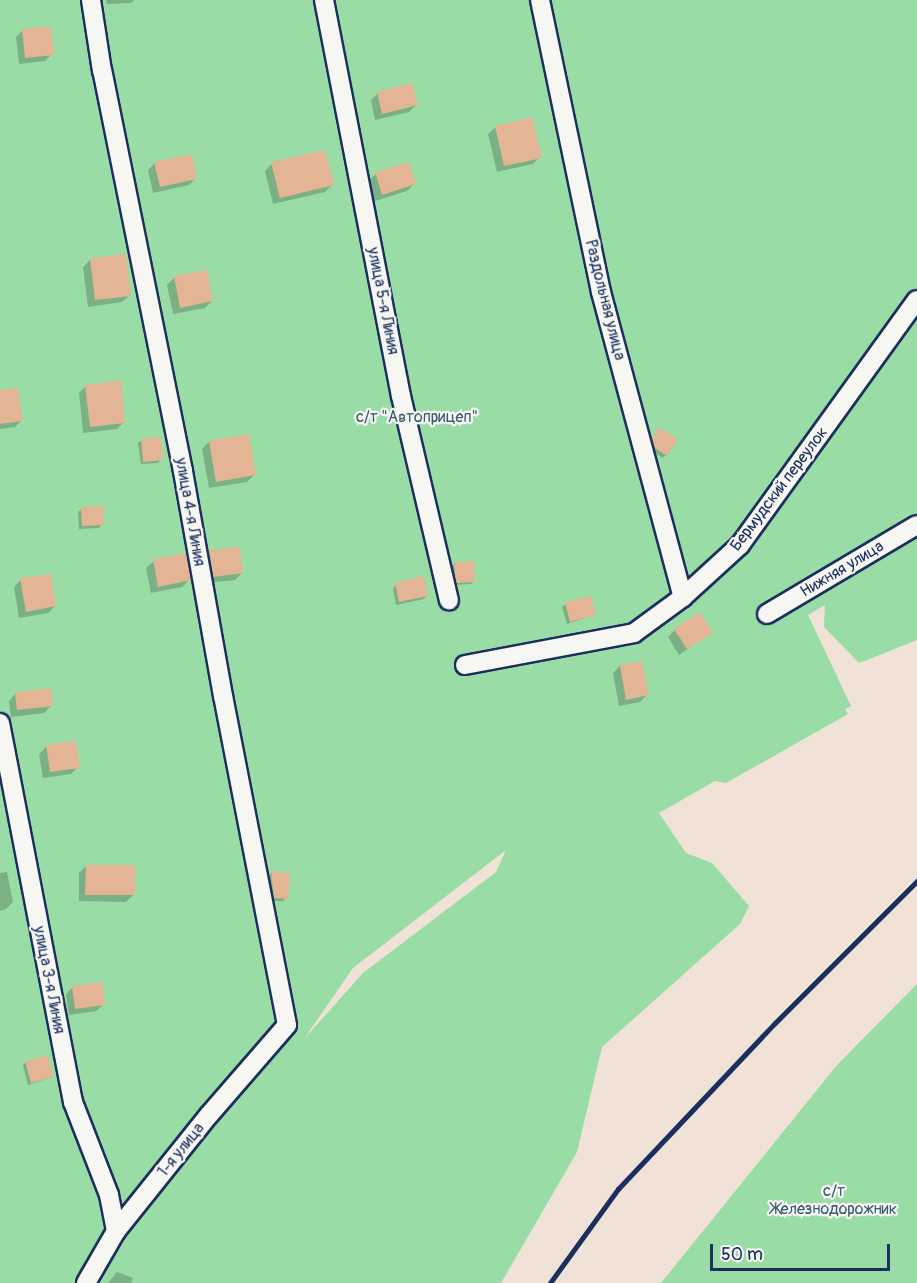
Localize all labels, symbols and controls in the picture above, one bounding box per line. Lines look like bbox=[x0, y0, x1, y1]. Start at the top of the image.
street label: Раздольная улица bbox=[581, 238, 629, 362]
street label: улица 5-я Линия bbox=[363, 246, 403, 356]
park label: с/т "Автоприцеп" bbox=[356, 407, 478, 427]
street label: Бермудский переулок bbox=[726, 423, 832, 555]
street label: улица 4-я Линия bbox=[171, 456, 209, 568]
street label: Нижняя улица bbox=[797, 537, 887, 601]
street label: улица 3-я Линия bbox=[29, 924, 69, 1036]
street label: 1-я улица bbox=[153, 1119, 209, 1181]
park label: с/т Железнодорожник bbox=[771, 1181, 897, 1219]
scale bar bbox=[713, 1232, 893, 1270]
text: 50 m bbox=[721, 1243, 763, 1266]

